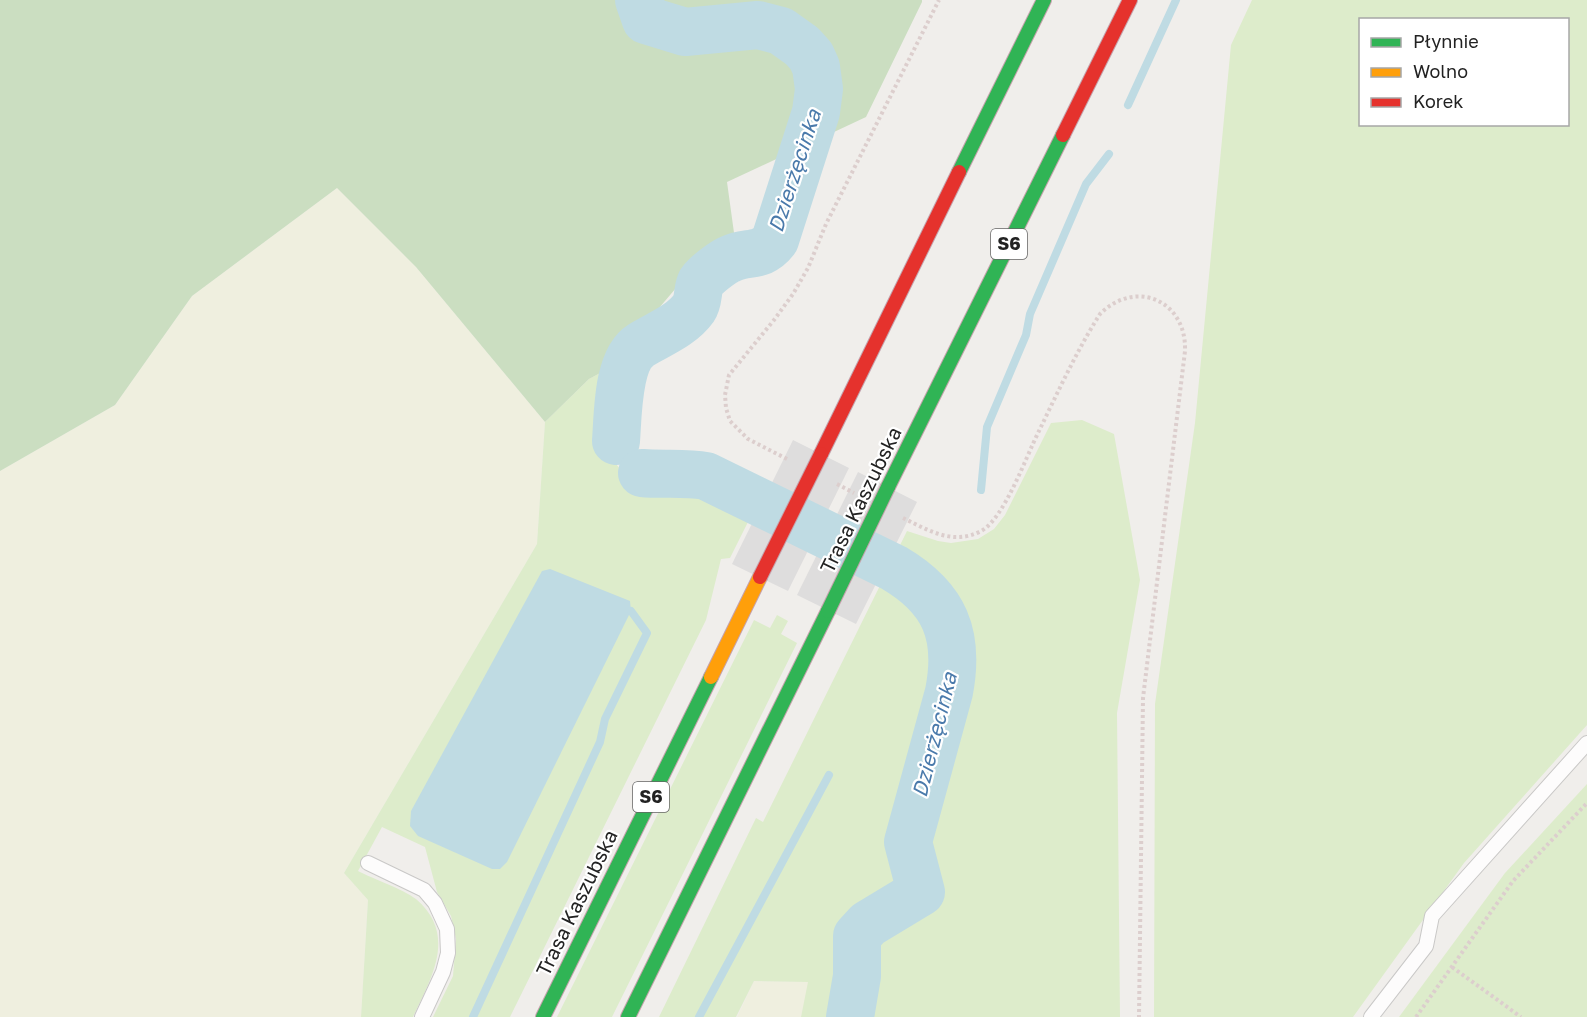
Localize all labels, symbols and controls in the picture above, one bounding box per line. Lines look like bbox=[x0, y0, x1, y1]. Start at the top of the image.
legend bbox=[1359, 18, 1569, 126]
text: Płynnie bbox=[1413, 30, 1479, 52]
text: Wolno bbox=[1413, 60, 1468, 82]
text: Korek bbox=[1413, 90, 1463, 112]
water label: Dzierżęcinka bbox=[762, 105, 826, 235]
road number: S6 bbox=[991, 229, 1027, 259]
street label: Trasa Kaszubska bbox=[814, 423, 906, 577]
water label: Dzierżęcinka bbox=[906, 669, 962, 800]
road number: S6 bbox=[633, 782, 669, 812]
street label: Trasa Kaszubska bbox=[530, 826, 622, 980]

